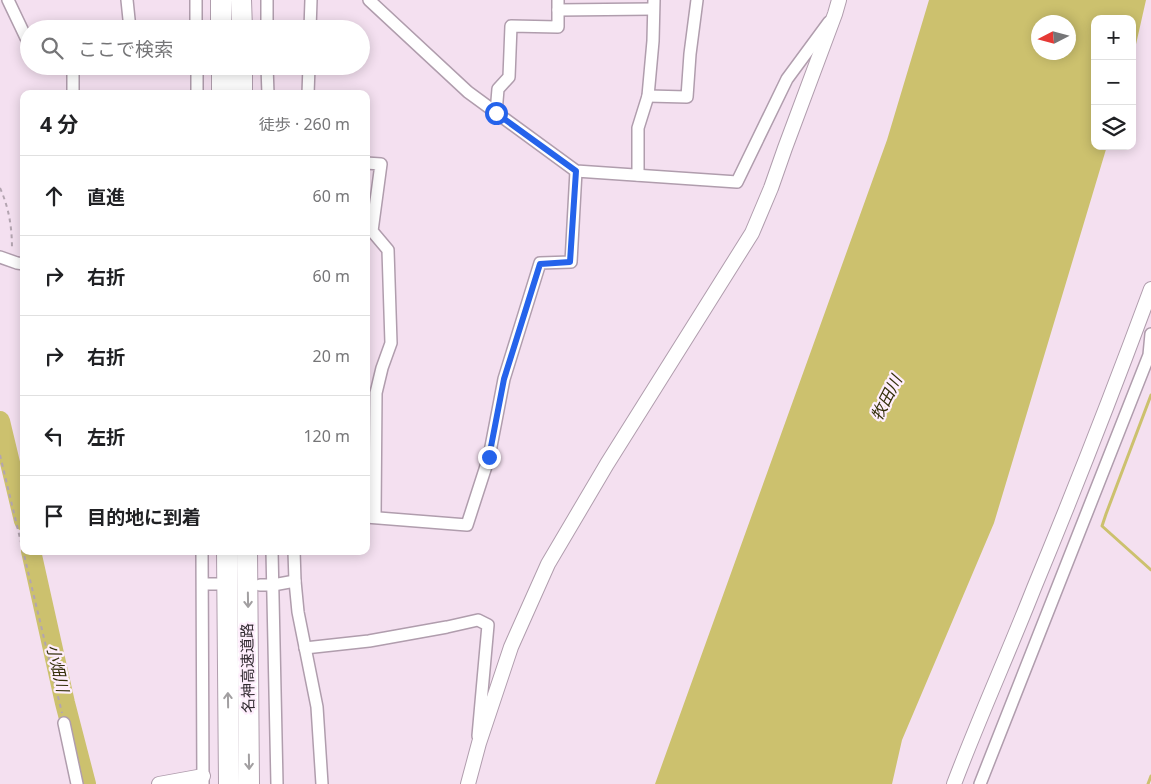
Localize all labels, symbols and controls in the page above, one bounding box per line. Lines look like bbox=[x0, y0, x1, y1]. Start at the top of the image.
north arrow bbox=[1031, 15, 1076, 60]
map controls bbox=[1091, 15, 1136, 150]
button: + bbox=[1091, 15, 1136, 60]
search box bbox=[20, 20, 370, 75]
icon: search bbox=[38, 34, 66, 62]
text: ここで検索 bbox=[78, 36, 173, 62]
button: − bbox=[1091, 60, 1136, 105]
route start bbox=[485, 102, 508, 125]
button: layers bbox=[1091, 105, 1136, 150]
text: 4 分 bbox=[40, 110, 78, 138]
text: 徒歩 · 260 m bbox=[259, 113, 350, 135]
icon: ahead bbox=[40, 182, 68, 210]
text: 直進 bbox=[87, 184, 125, 210]
text: 60 m bbox=[313, 185, 350, 207]
icon: right bbox=[40, 262, 68, 290]
text: 右折 bbox=[87, 264, 125, 290]
text: 60 m bbox=[313, 265, 350, 287]
icon: right bbox=[40, 342, 68, 370]
text: 右折 bbox=[87, 344, 125, 370]
text: 20 m bbox=[313, 345, 350, 367]
water label: 牧田川 bbox=[865, 370, 908, 424]
icon: left bbox=[40, 422, 68, 450]
text: 左折 bbox=[87, 424, 125, 450]
text: 120 m bbox=[303, 425, 350, 447]
route end bbox=[478, 446, 501, 469]
icon: arrive bbox=[40, 502, 68, 530]
text: 目的地に到着 bbox=[87, 504, 201, 530]
one-way arrow bbox=[243, 592, 253, 608]
street label: 名神高速道路 bbox=[236, 623, 258, 713]
water label: 小畑川 bbox=[42, 642, 75, 696]
one-way arrow bbox=[223, 693, 233, 709]
one-way arrow bbox=[244, 754, 254, 770]

